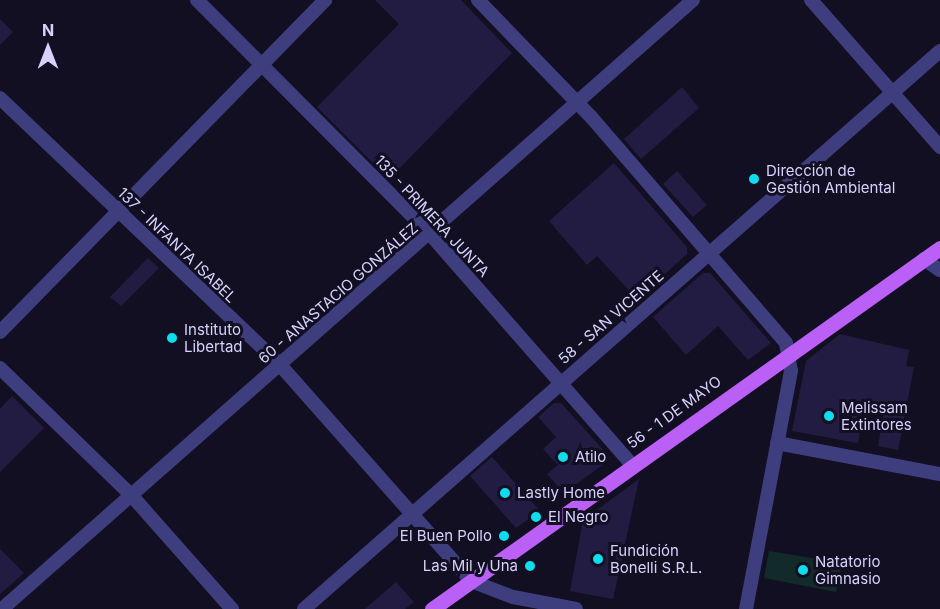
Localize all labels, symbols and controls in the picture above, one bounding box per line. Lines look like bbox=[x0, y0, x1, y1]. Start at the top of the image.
north arrow bbox=[18, 18, 78, 78]
text: N bbox=[42, 20, 54, 40]
street label: 135 - PRIMERA JUNTA bbox=[371, 151, 493, 281]
place label: Dirección de Gestión Ambiental bbox=[766, 161, 895, 196]
marker: Dirección de Gestión Ambiental bbox=[747, 172, 761, 186]
street label: 137 - INFANTA ISABEL bbox=[114, 184, 240, 306]
street label: 60 - ANASTACIO GONZÁLEZ bbox=[255, 219, 421, 367]
street label: 58 - SAN VICENTE bbox=[555, 266, 667, 368]
place label: Instituto Libertad bbox=[184, 320, 243, 355]
marker: Instituto Libertad bbox=[165, 331, 179, 345]
street label: 56 - 1 DE MAYO bbox=[623, 372, 725, 452]
place label: Melissam Extintores bbox=[841, 398, 912, 433]
marker: Melissam Extintores bbox=[822, 409, 836, 423]
place label: Atilo bbox=[575, 448, 606, 466]
marker: Atilo bbox=[556, 450, 570, 464]
place label: Lastly Home bbox=[517, 484, 605, 502]
marker: Lastly Home bbox=[498, 486, 512, 500]
place label: El Negro bbox=[548, 508, 609, 526]
marker: El Negro bbox=[529, 510, 543, 524]
place label: El Buen Pollo bbox=[400, 527, 492, 545]
marker: El Buen Pollo bbox=[497, 529, 511, 543]
place label: Fundición Bonelli S.R.L. bbox=[610, 541, 702, 576]
marker: Fundición Bonelli S.R.L. bbox=[591, 552, 605, 566]
place label: Natatorio Gimnasio bbox=[815, 552, 881, 587]
place label: Las Mil y Una bbox=[423, 557, 518, 575]
marker: Las Mil y Una bbox=[523, 559, 537, 573]
marker: Natatorio Gimnasio bbox=[796, 563, 810, 577]

